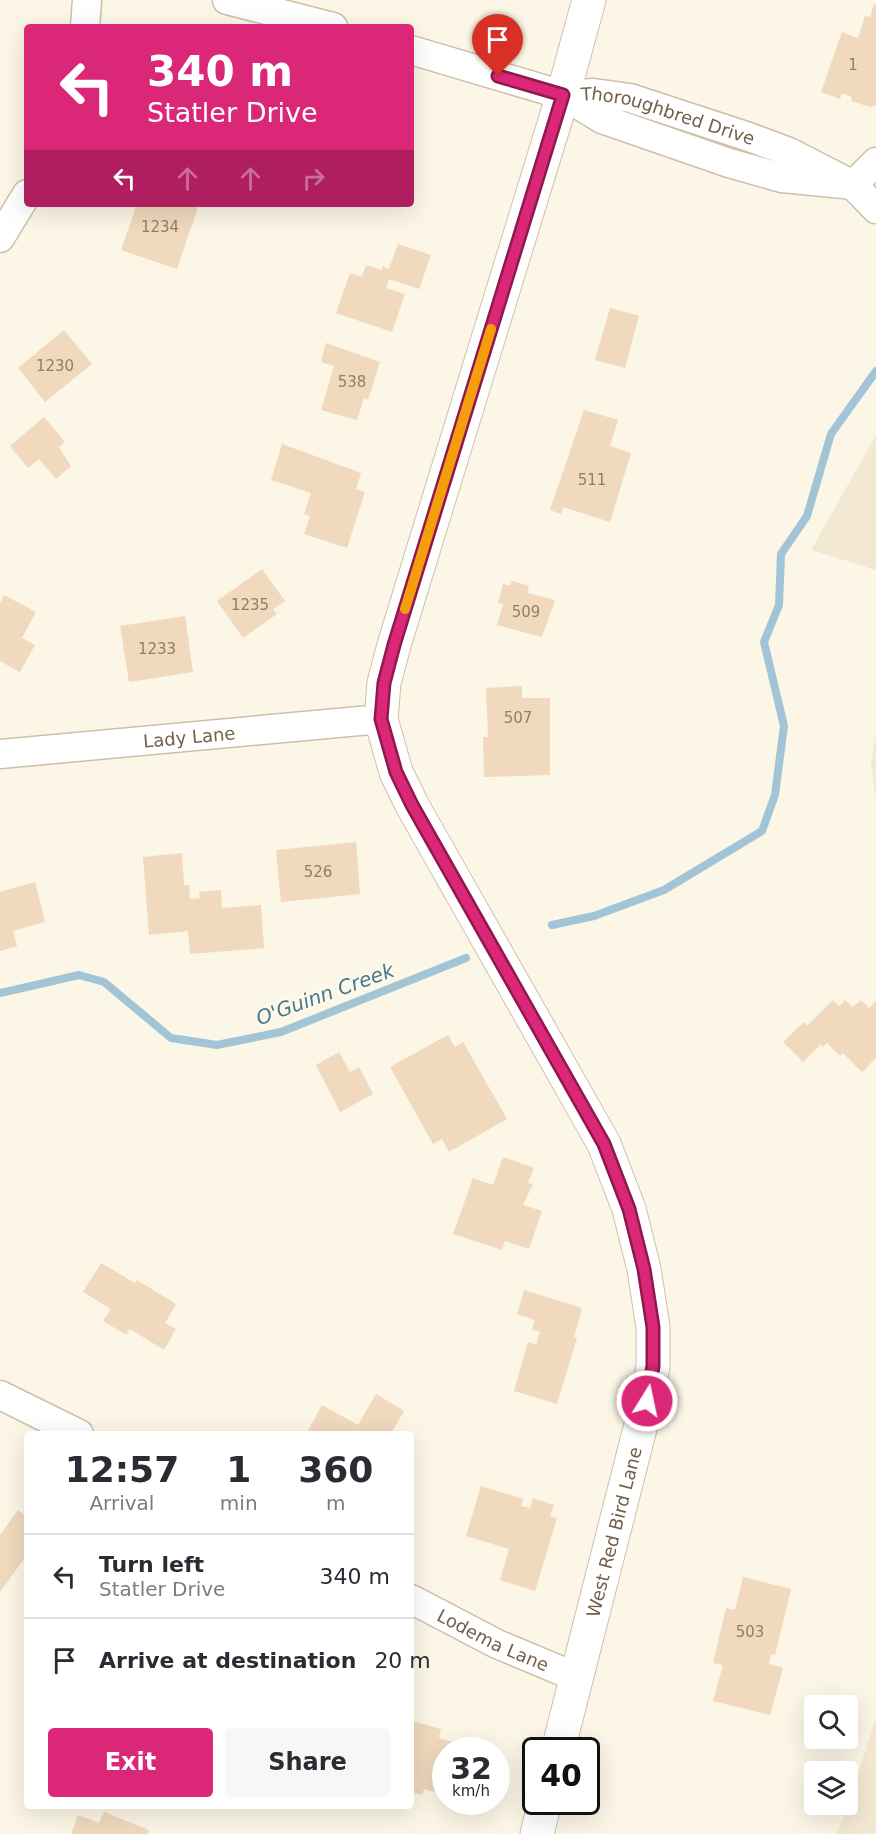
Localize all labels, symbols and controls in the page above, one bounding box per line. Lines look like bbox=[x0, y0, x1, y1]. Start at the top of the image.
pin bbox=[472, 14, 523, 76]
icon: arrive bbox=[481, 23, 514, 56]
text: 340 m bbox=[147, 47, 293, 96]
icon: left bbox=[48, 48, 126, 126]
house number: 1 bbox=[848, 56, 858, 74]
street label: Thoroughbred Drive bbox=[579, 82, 758, 149]
text: Statler Drive bbox=[147, 97, 318, 128]
icon: left bbox=[108, 162, 141, 195]
icon: ahead bbox=[171, 162, 204, 195]
icon: ahead bbox=[234, 162, 267, 195]
icon: right bbox=[297, 162, 330, 195]
house number: 1234 bbox=[141, 218, 179, 236]
house number: 1230 bbox=[36, 357, 74, 375]
house number: 538 bbox=[338, 373, 366, 391]
house number: 511 bbox=[578, 471, 606, 489]
house number: 1235 bbox=[231, 596, 269, 614]
house number: 509 bbox=[512, 603, 540, 621]
house number: 1233 bbox=[138, 640, 176, 658]
house number: 507 bbox=[504, 709, 532, 727]
street label: Lady Lane bbox=[142, 722, 236, 751]
house number: 526 bbox=[304, 863, 332, 881]
water label: O'Guinn Creek bbox=[253, 957, 399, 1030]
position arrow bbox=[615, 1369, 679, 1433]
street label: West Red Bird Lane bbox=[582, 1445, 645, 1619]
text: 12:57 bbox=[65, 1449, 179, 1490]
text: 1 bbox=[226, 1449, 251, 1490]
text: 360 bbox=[298, 1449, 373, 1490]
text: Arrival bbox=[89, 1491, 154, 1515]
text: min bbox=[220, 1491, 258, 1515]
text: m bbox=[326, 1491, 346, 1515]
text: Turn left bbox=[99, 1552, 204, 1577]
icon: left bbox=[48, 1560, 81, 1593]
text: 340 m bbox=[320, 1564, 390, 1589]
text: Statler Drive bbox=[99, 1577, 225, 1601]
street label: Lodema Lane bbox=[434, 1604, 552, 1675]
house number: 503 bbox=[736, 1623, 764, 1641]
icon: arrive bbox=[48, 1644, 81, 1677]
text: Arrive at destination bbox=[99, 1648, 356, 1673]
text: 20 m bbox=[374, 1648, 431, 1673]
map controls bbox=[804, 1695, 858, 1815]
button: search bbox=[804, 1695, 858, 1749]
button: Exit bbox=[48, 1728, 213, 1797]
button: Share bbox=[225, 1728, 390, 1797]
speed limit sign: 40 bbox=[522, 1737, 600, 1815]
text: 32 bbox=[450, 1751, 492, 1786]
button: layers bbox=[804, 1761, 858, 1815]
text: km/h bbox=[452, 1782, 490, 1800]

